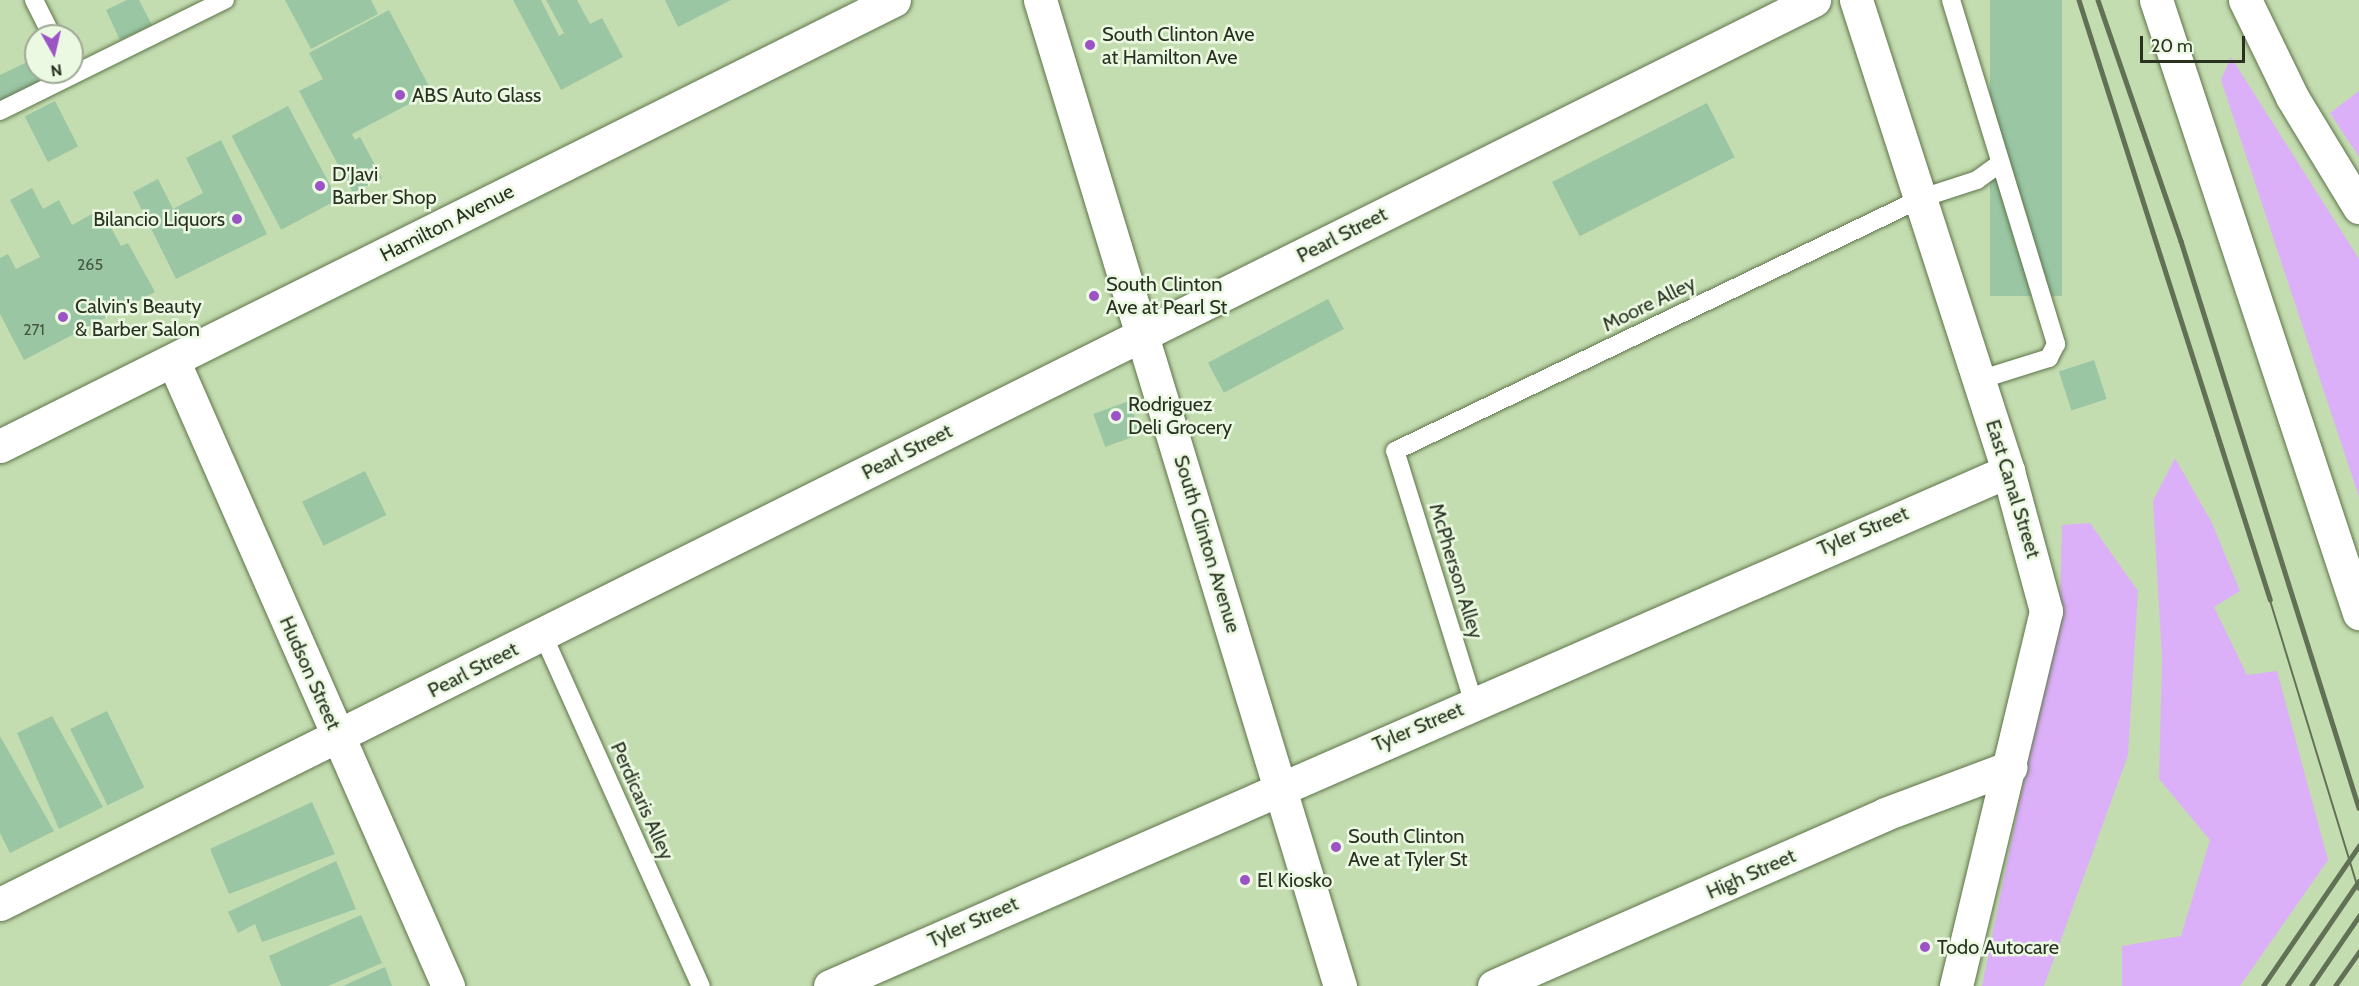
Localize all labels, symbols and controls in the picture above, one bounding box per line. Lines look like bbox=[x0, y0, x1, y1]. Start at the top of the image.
place label: South Clinton Ave at Hamilton Ave bbox=[1102, 22, 1254, 69]
north arrow bbox=[24, 24, 84, 84]
scale bar bbox=[2143, 24, 2248, 62]
text: 20 m bbox=[2151, 35, 2193, 57]
marker: South Clinton Ave at Hamilton Ave bbox=[1083, 38, 1097, 52]
text: N bbox=[49, 60, 63, 81]
place label: ABS Auto Glass bbox=[412, 83, 541, 107]
marker: ABS Auto Glass bbox=[393, 88, 407, 102]
place label: D'Javi Barber Shop bbox=[332, 162, 437, 209]
marker: D'Javi Barber Shop bbox=[313, 179, 327, 193]
street label: Hamilton Avenue bbox=[376, 179, 518, 267]
street label: Pearl Street bbox=[1293, 202, 1391, 268]
place label: Bilancio Liquors bbox=[93, 207, 225, 231]
marker: Bilancio Liquors bbox=[230, 212, 244, 226]
house number: 265 bbox=[77, 255, 103, 275]
street label: Moore Alley bbox=[1599, 271, 1699, 337]
place label: South Clinton Ave at Pearl St bbox=[1106, 272, 1227, 319]
marker: South Clinton Ave at Pearl St bbox=[1087, 289, 1101, 303]
place label: Calvin's Beauty & Barber Salon bbox=[75, 294, 201, 341]
marker: Calvin's Beauty & Barber Salon bbox=[56, 310, 70, 324]
house number: 271 bbox=[23, 320, 45, 340]
place label: Rodriguez Deli Grocery bbox=[1128, 392, 1232, 439]
marker: Rodriguez Deli Grocery bbox=[1109, 409, 1123, 423]
street label: East Canal Street bbox=[1981, 417, 2045, 561]
street label: Pearl Street bbox=[858, 419, 956, 485]
street label: South Clinton Avenue bbox=[1169, 452, 1245, 636]
street label: McPherson Alley bbox=[1424, 500, 1488, 642]
street label: Tyler Street bbox=[1814, 501, 1912, 561]
street label: Hudson Street bbox=[274, 612, 346, 734]
street label: Pearl Street bbox=[424, 637, 522, 703]
street label: Tyler Street bbox=[1369, 697, 1467, 757]
street label: Perdicaris Alley bbox=[605, 738, 679, 864]
place label: South Clinton Ave at Tyler St bbox=[1348, 824, 1468, 871]
marker: South Clinton Ave at Tyler St bbox=[1329, 840, 1343, 854]
street label: High Street bbox=[1703, 844, 1799, 904]
place label: El Kiosko bbox=[1257, 868, 1332, 892]
marker: El Kiosko bbox=[1238, 873, 1252, 887]
street label: Tyler Street bbox=[924, 891, 1022, 953]
place label: Todo Autocare bbox=[1937, 935, 2059, 959]
marker: Todo Autocare bbox=[1918, 940, 1932, 954]

